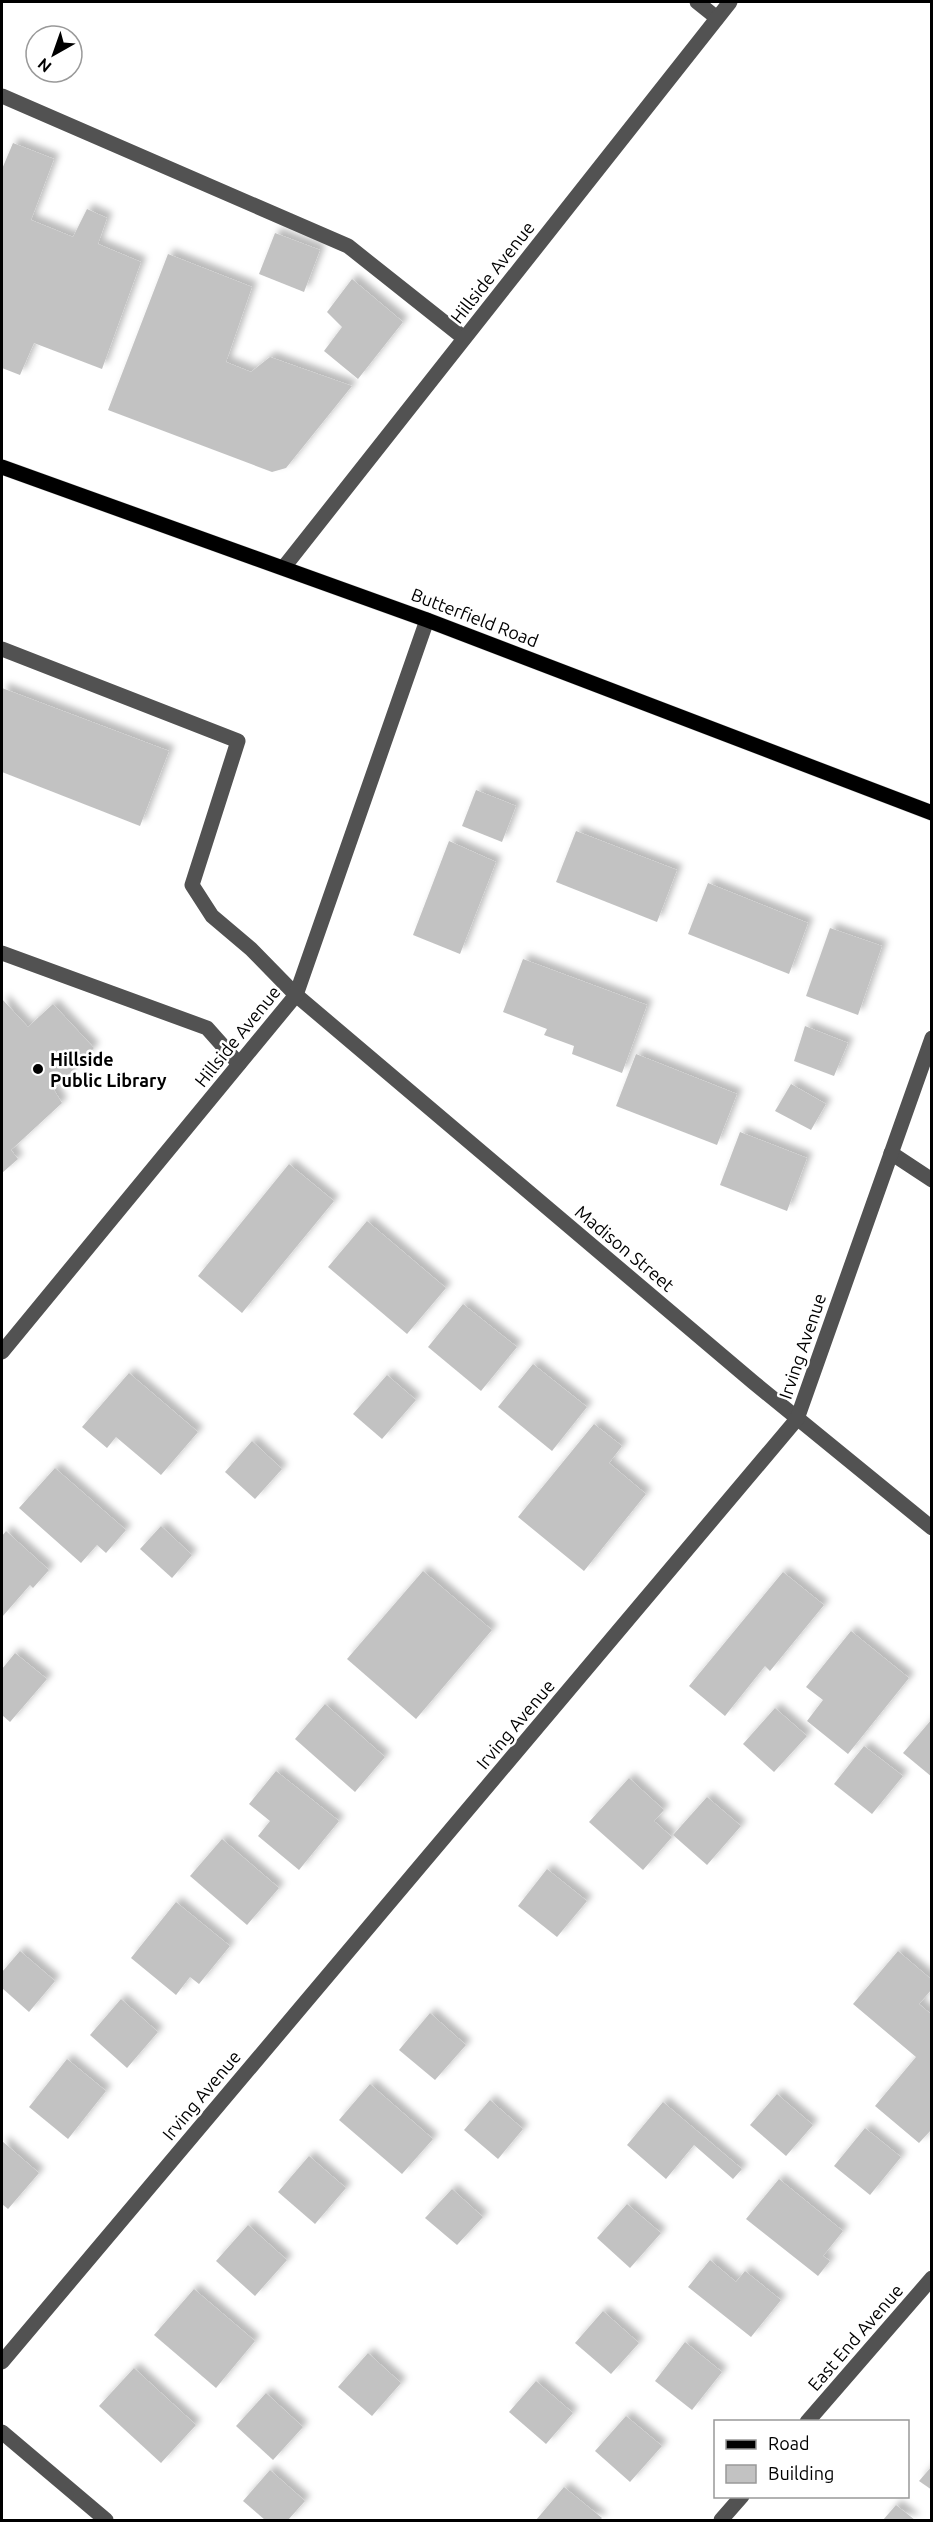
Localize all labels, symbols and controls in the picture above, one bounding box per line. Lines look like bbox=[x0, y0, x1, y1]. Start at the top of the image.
north arrow bbox=[24, 24, 84, 84]
text: N bbox=[34, 55, 55, 76]
street label: Hillside Avenue bbox=[446, 217, 538, 327]
street label: Butterfield Road bbox=[409, 584, 541, 650]
street label: Hillside Avenue bbox=[190, 982, 284, 1090]
place label: Hillside Public Library bbox=[50, 1049, 167, 1090]
marker: Hillside Public Library bbox=[31, 1062, 45, 1076]
street label: Madison Street bbox=[572, 1201, 678, 1295]
street label: Irving Avenue bbox=[775, 1291, 829, 1401]
street label: Irving Avenue bbox=[472, 1675, 558, 1773]
street label: Irving Avenue bbox=[158, 2046, 244, 2144]
street label: East End Avenue bbox=[803, 2280, 907, 2394]
legend bbox=[714, 2420, 909, 2498]
text: Road bbox=[768, 2433, 810, 2453]
text: Building bbox=[768, 2463, 834, 2483]

